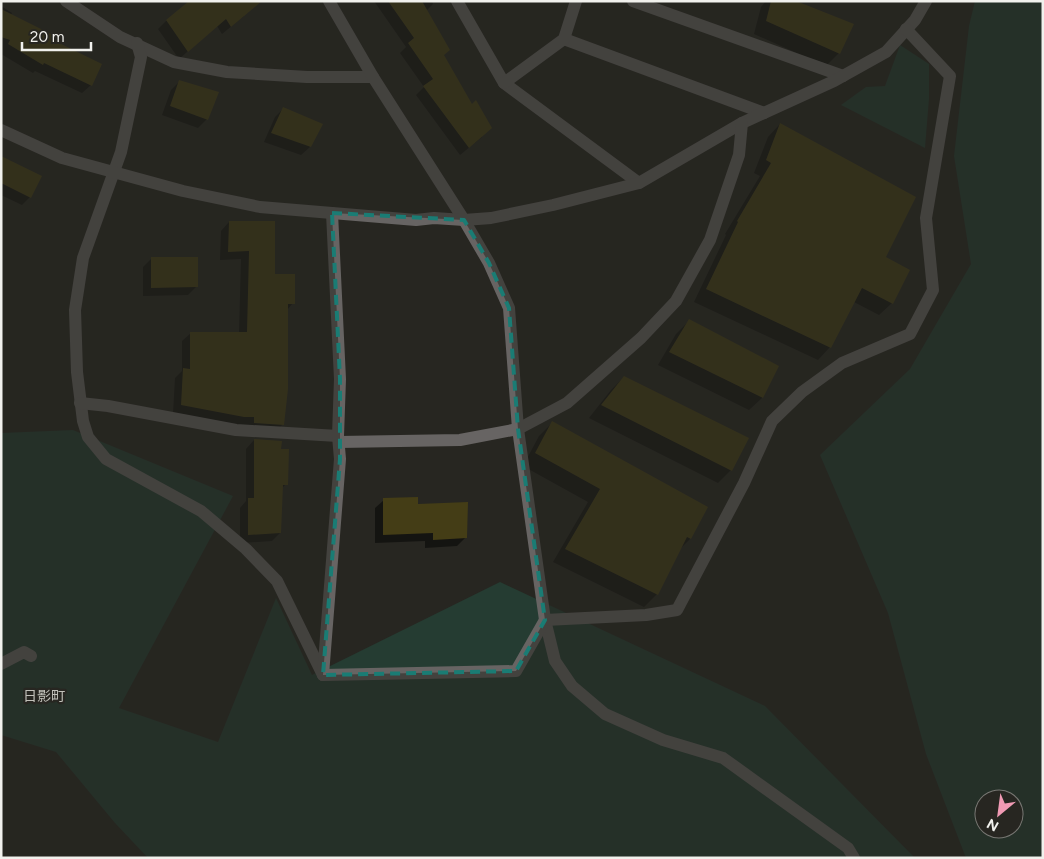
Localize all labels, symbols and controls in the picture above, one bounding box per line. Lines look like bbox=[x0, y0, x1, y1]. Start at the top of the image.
scale bar bbox=[22, 20, 91, 52]
text: 20 m bbox=[30, 28, 64, 46]
district label: 日影町 bbox=[23, 688, 65, 705]
north arrow bbox=[974, 789, 1024, 839]
text: N bbox=[984, 815, 1002, 835]

